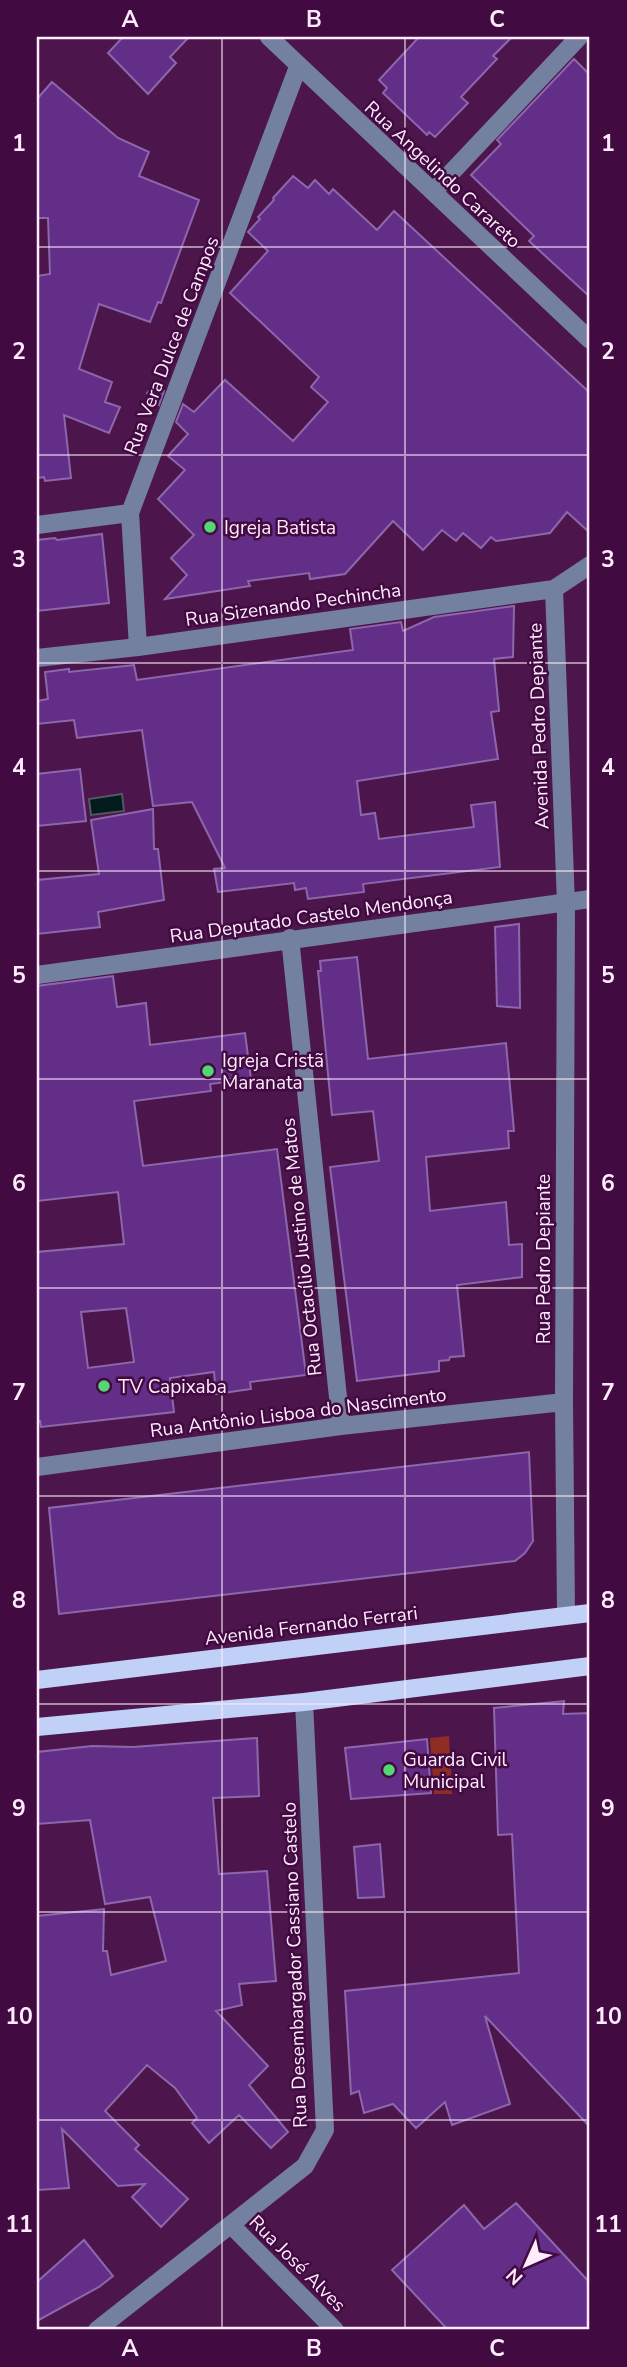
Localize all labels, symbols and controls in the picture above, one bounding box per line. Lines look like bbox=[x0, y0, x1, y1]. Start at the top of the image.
text: A bbox=[121, 4, 139, 35]
text: B bbox=[306, 4, 322, 35]
text: C bbox=[489, 4, 505, 35]
street label: Rua Angelindo Carareto bbox=[359, 95, 526, 254]
text: 1 bbox=[12, 128, 26, 159]
text: 1 bbox=[601, 128, 615, 159]
street label: Rua Vera Dulce de Campos bbox=[118, 233, 226, 458]
text: 2 bbox=[12, 336, 26, 367]
text: 2 bbox=[601, 336, 615, 367]
place label: Igreja Batista bbox=[224, 515, 336, 541]
marker: Igreja Batista bbox=[202, 519, 218, 535]
text: 3 bbox=[12, 544, 26, 575]
text: 3 bbox=[601, 544, 615, 575]
street label: Rua Sizenando Pechincha bbox=[184, 577, 403, 633]
street label: Avenida Pedro Depiante bbox=[522, 622, 556, 830]
text: 4 bbox=[12, 752, 26, 783]
text: 4 bbox=[601, 752, 615, 783]
street label: Rua Deputado Castelo Mendonça bbox=[168, 884, 454, 950]
text: 5 bbox=[12, 960, 26, 991]
text: 5 bbox=[601, 960, 615, 991]
place label: Igreja Cristã Maranata bbox=[222, 1048, 324, 1096]
marker: Igreja Cristã Maranata bbox=[200, 1063, 216, 1079]
street label: Rua Octacílio Justino de Matos bbox=[276, 1117, 328, 1377]
text: 6 bbox=[12, 1168, 26, 1199]
text: 6 bbox=[601, 1168, 615, 1199]
street label: Rua Pedro Depiante bbox=[531, 1174, 557, 1344]
place label: TV Capixaba bbox=[118, 1374, 227, 1400]
text: 7 bbox=[12, 1377, 26, 1408]
text: 7 bbox=[601, 1377, 615, 1408]
marker: TV Capixaba bbox=[96, 1378, 112, 1394]
street label: Rua Antônio Lisboa do Nascimento bbox=[148, 1382, 448, 1444]
text: 8 bbox=[12, 1585, 26, 1616]
text: 8 bbox=[601, 1585, 615, 1616]
street label: Avenida Fernando Ferrari bbox=[203, 1600, 419, 1652]
place label: Guarda Civil Municipal bbox=[403, 1747, 508, 1795]
marker: Guarda Civil Municipal bbox=[381, 1762, 397, 1778]
text: 9 bbox=[12, 1793, 26, 1824]
text: 9 bbox=[601, 1793, 615, 1824]
street label: Rua Desembargador Cassiano Castelo bbox=[276, 1801, 314, 2128]
text: 10 bbox=[5, 2001, 33, 2032]
text: 10 bbox=[594, 2001, 622, 2032]
text: 11 bbox=[5, 2209, 33, 2240]
street label: Rua José Alves bbox=[243, 2209, 352, 2318]
text: 11 bbox=[594, 2209, 622, 2240]
north arrow bbox=[490, 2230, 560, 2300]
text: N bbox=[500, 2262, 529, 2291]
text: A bbox=[121, 2333, 139, 2364]
text: B bbox=[306, 2333, 322, 2364]
text: C bbox=[489, 2333, 505, 2364]

